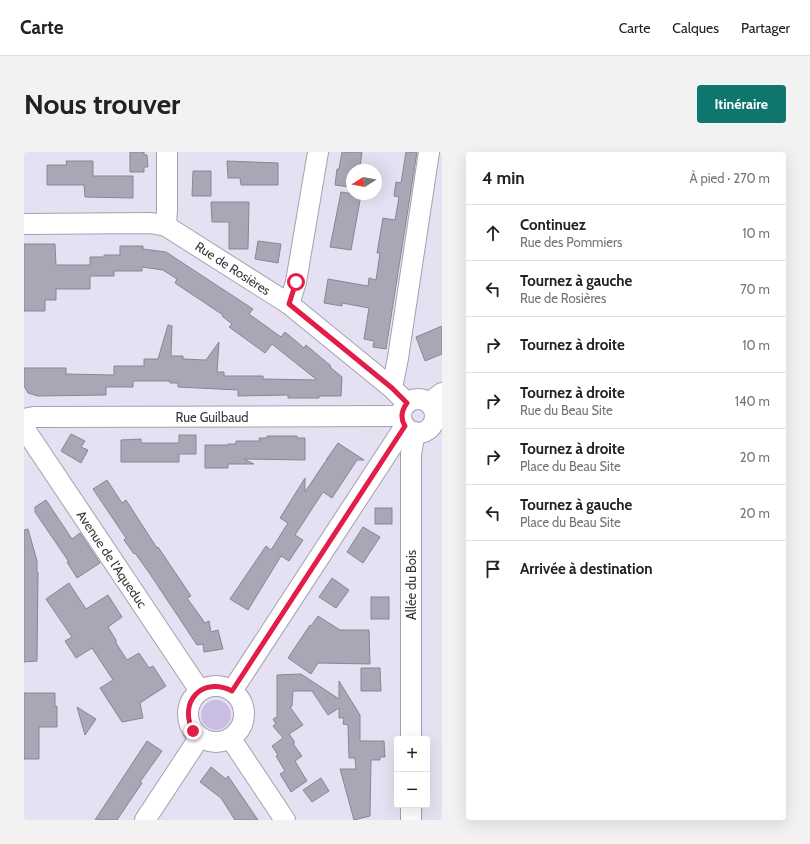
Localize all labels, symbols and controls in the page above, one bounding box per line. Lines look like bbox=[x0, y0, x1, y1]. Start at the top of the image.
text: Carte bbox=[20, 16, 64, 39]
text: Carte bbox=[619, 19, 650, 37]
text: Calques bbox=[672, 19, 719, 37]
text: Partager bbox=[741, 19, 790, 37]
button: Itinéraire bbox=[697, 85, 786, 123]
text: Nous trouver bbox=[24, 87, 180, 121]
north arrow bbox=[346, 164, 382, 200]
text: 4 min bbox=[482, 168, 525, 188]
text: À pied · 270 m bbox=[690, 170, 770, 186]
text: Continuez bbox=[520, 216, 586, 234]
icon: ahead bbox=[482, 222, 504, 244]
text: 10 m bbox=[742, 225, 770, 241]
text: Rue des Pommiers bbox=[520, 234, 622, 250]
street label: Rue de Rosières bbox=[192, 238, 274, 299]
text: Tournez à gauche bbox=[520, 272, 632, 290]
route start bbox=[287, 273, 305, 291]
icon: left bbox=[482, 278, 504, 300]
text: 70 m bbox=[740, 281, 770, 297]
text: Rue de Rosières bbox=[520, 290, 606, 306]
icon: right bbox=[482, 334, 504, 356]
text: Tournez à droite bbox=[520, 336, 625, 354]
text: 10 m bbox=[742, 337, 770, 353]
text: Tournez à droite bbox=[520, 384, 625, 402]
icon: right bbox=[482, 390, 504, 412]
text: 140 m bbox=[735, 393, 770, 409]
text: Rue du Beau Site bbox=[520, 402, 613, 418]
street label: Rue Guilbaud bbox=[176, 409, 248, 425]
text: Tournez à droite bbox=[520, 440, 625, 458]
icon: right bbox=[482, 446, 504, 468]
text: 20 m bbox=[740, 449, 770, 465]
text: Place du Beau Site bbox=[520, 458, 621, 474]
text: Tournez à gauche bbox=[520, 496, 632, 514]
icon: left bbox=[482, 502, 504, 524]
text: 20 m bbox=[740, 505, 770, 521]
street label: Avenue de l'Aqueduc bbox=[73, 507, 151, 611]
text: Place du Beau Site bbox=[520, 514, 621, 530]
street label: Allée du Bois bbox=[403, 549, 419, 620]
icon: arrive bbox=[482, 558, 504, 580]
text: Arrivée à destination bbox=[520, 560, 652, 578]
route end bbox=[184, 722, 202, 740]
map controls bbox=[394, 736, 430, 808]
button: + bbox=[394, 736, 430, 772]
button: − bbox=[394, 772, 430, 808]

